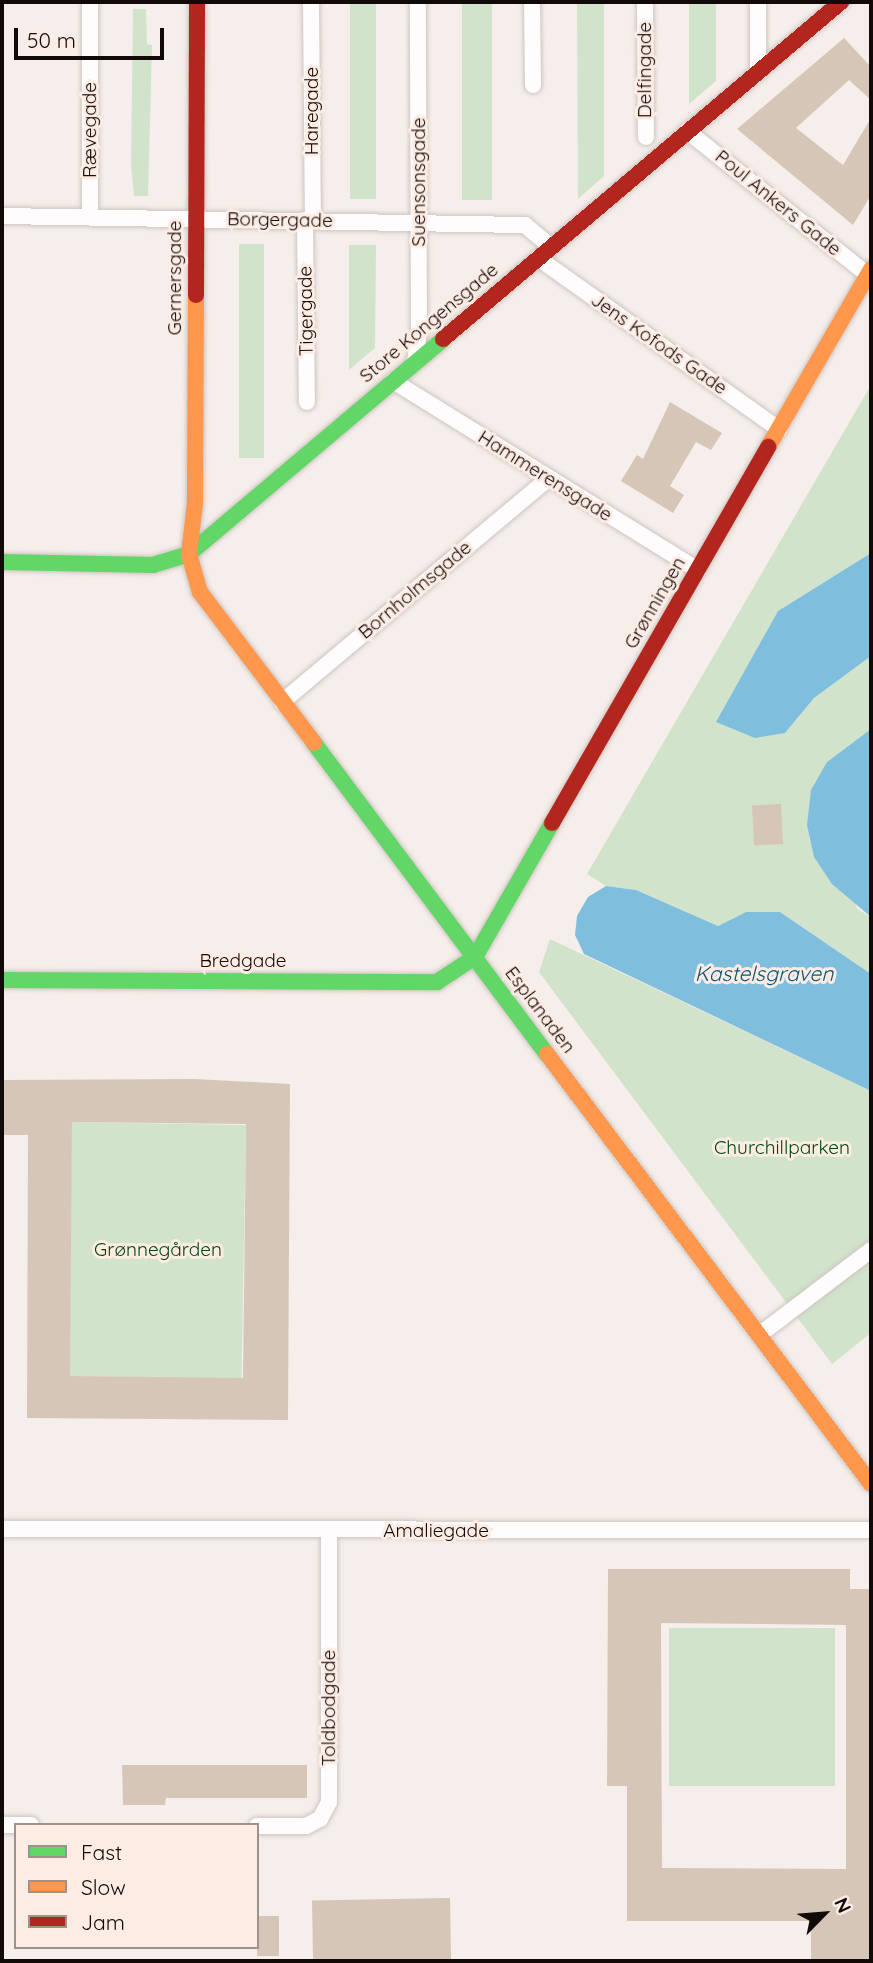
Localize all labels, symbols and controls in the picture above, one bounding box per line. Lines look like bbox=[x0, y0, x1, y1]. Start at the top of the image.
scale bar bbox=[18, 14, 168, 58]
street label: Delfingade bbox=[634, 22, 656, 118]
text: 50 m bbox=[27, 27, 76, 53]
street label: Haregade bbox=[301, 67, 323, 155]
street label: Rævegade bbox=[79, 82, 101, 178]
street label: Suensonsgade bbox=[408, 117, 430, 247]
street label: Poul Ankers Gade bbox=[710, 145, 846, 261]
street label: Borgergade bbox=[227, 208, 333, 232]
street label: Gernersgade bbox=[164, 221, 186, 335]
street label: Store Kongensgade bbox=[355, 258, 503, 388]
street label: Tigergade bbox=[294, 266, 318, 356]
street label: Jens Kofods Gade bbox=[587, 288, 731, 400]
street label: Hammerensgade bbox=[474, 426, 616, 526]
street label: Bornholmsgade bbox=[354, 536, 476, 644]
street label: Grønningen bbox=[620, 553, 690, 653]
street label: Bredgade bbox=[199, 950, 287, 972]
water label: Kastelsgraven bbox=[695, 960, 833, 986]
street label: Esplanaden bbox=[500, 962, 580, 1058]
park label: Churchillparken bbox=[714, 1137, 850, 1159]
park label: Grønnegården bbox=[94, 1239, 222, 1261]
street label: Amaliegade bbox=[383, 1520, 489, 1542]
street label: Toldbodgade bbox=[318, 1650, 340, 1766]
legend bbox=[14, 1823, 259, 1949]
text: Fast bbox=[81, 1839, 122, 1865]
text: Slow bbox=[81, 1874, 126, 1900]
north arrow bbox=[789, 1879, 859, 1949]
text: N bbox=[829, 1894, 857, 1917]
text: Jam bbox=[81, 1909, 125, 1935]

